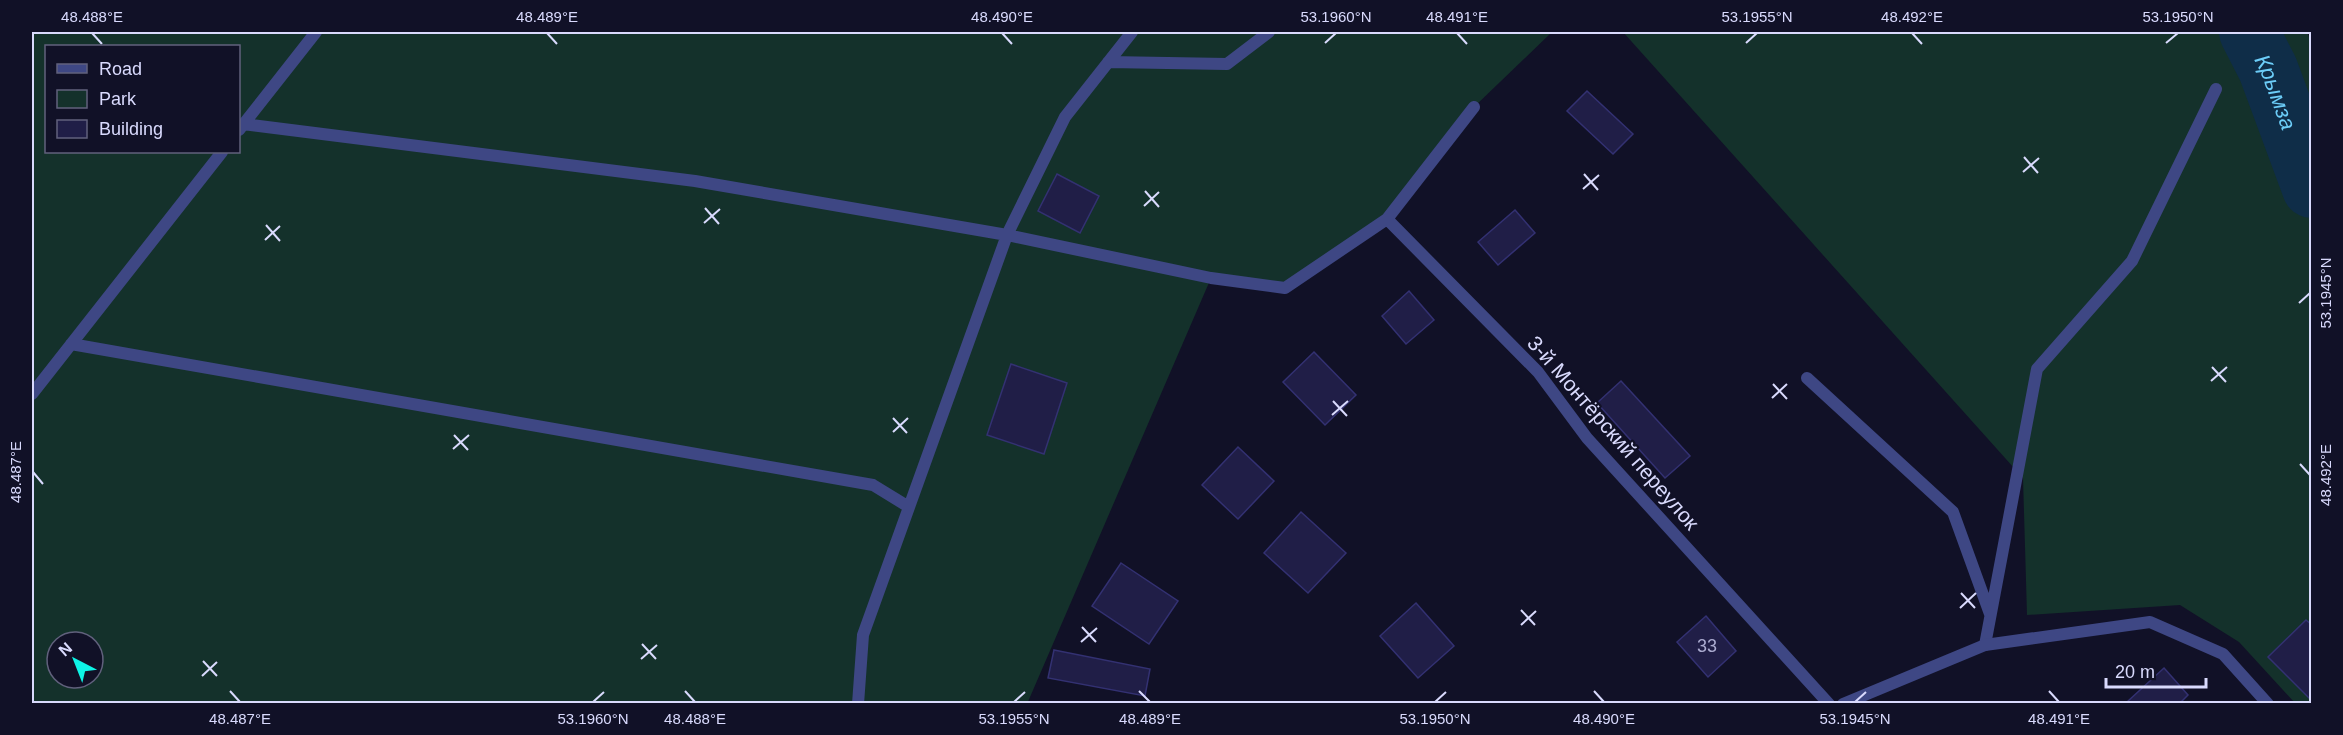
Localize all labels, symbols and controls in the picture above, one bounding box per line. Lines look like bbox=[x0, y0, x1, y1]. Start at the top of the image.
text: 48.488°E bbox=[61, 8, 123, 25]
text: 48.489°E bbox=[516, 8, 578, 25]
text: 48.490°E bbox=[971, 8, 1033, 25]
text: 53.1960°N bbox=[1300, 8, 1372, 25]
text: 48.491°E bbox=[1426, 8, 1488, 25]
text: 53.1955°N bbox=[1721, 8, 1793, 25]
text: 48.492°E bbox=[1881, 8, 1943, 25]
text: 53.1950°N bbox=[2142, 8, 2214, 25]
legend bbox=[45, 45, 240, 153]
water label: Крымза bbox=[2250, 50, 2301, 133]
text: Road bbox=[99, 59, 142, 79]
text: Park bbox=[99, 89, 137, 109]
text: Building bbox=[99, 119, 163, 139]
text: 53.1945°N bbox=[2317, 257, 2334, 329]
street label: 3-й Монтёрский переулок bbox=[1523, 331, 1704, 535]
text: 48.487°E bbox=[7, 441, 24, 503]
text: 48.492°E bbox=[2317, 444, 2334, 506]
north arrow bbox=[45, 630, 105, 690]
house number: 33 bbox=[1697, 636, 1717, 656]
text: N bbox=[55, 639, 75, 659]
scale bar bbox=[2106, 651, 2206, 689]
text: 20 m bbox=[2115, 662, 2155, 682]
text: 48.487°E bbox=[209, 710, 271, 727]
text: 53.1960°N bbox=[557, 710, 629, 727]
text: 48.488°E bbox=[664, 710, 726, 727]
text: 53.1955°N bbox=[978, 710, 1050, 727]
text: 48.489°E bbox=[1119, 710, 1181, 727]
text: 53.1950°N bbox=[1399, 710, 1471, 727]
text: 48.490°E bbox=[1573, 710, 1635, 727]
text: 53.1945°N bbox=[1819, 710, 1891, 727]
text: 48.491°E bbox=[2028, 710, 2090, 727]

